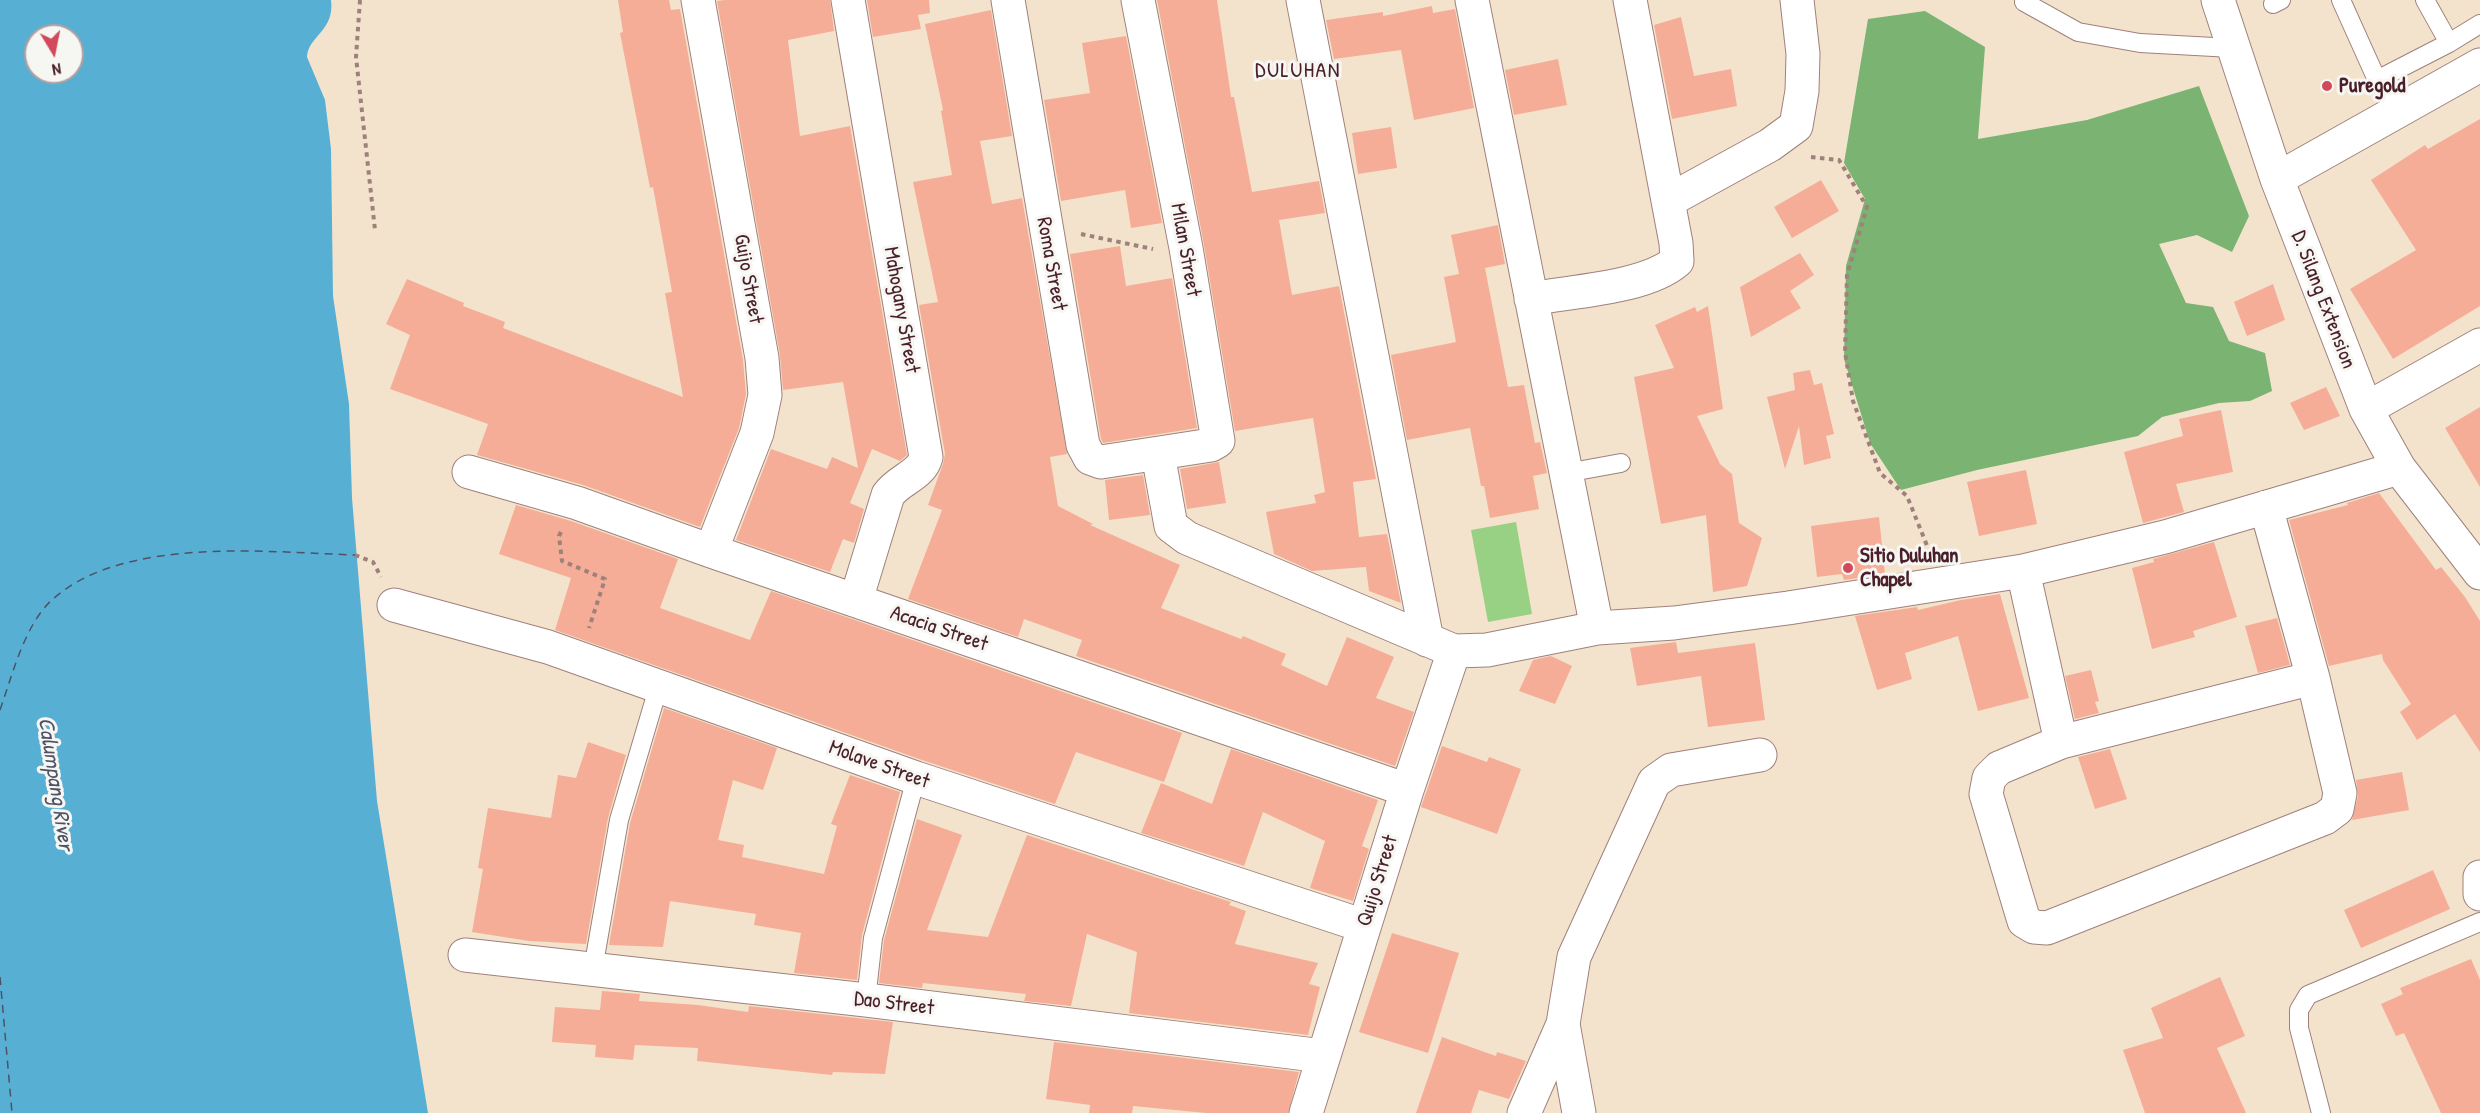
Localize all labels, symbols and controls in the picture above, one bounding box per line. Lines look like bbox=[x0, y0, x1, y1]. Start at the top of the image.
north arrow bbox=[24, 24, 84, 84]
text: N bbox=[51, 58, 63, 81]
district label: DULUHAN bbox=[1255, 58, 1341, 84]
place label: Puregold bbox=[2339, 73, 2406, 99]
marker: Puregold bbox=[2320, 79, 2334, 93]
street label: Milan Street bbox=[1164, 201, 1206, 299]
street label: Roma Street bbox=[1030, 215, 1072, 313]
street label: D. Silang Extension bbox=[2285, 228, 2361, 372]
street label: Guijo Street bbox=[728, 232, 768, 326]
street label: Mahogany Street bbox=[878, 245, 924, 375]
place label: Sitio Duluhan Chapel bbox=[1860, 543, 1958, 593]
marker: Sitio Duluhan Chapel bbox=[1841, 561, 1855, 575]
street label: Acacia Street bbox=[887, 601, 991, 657]
water label: Calumpang River bbox=[31, 716, 79, 852]
street label: Molave Street bbox=[825, 735, 933, 795]
street label: Quijo Street bbox=[1352, 832, 1404, 930]
street label: Dao Street bbox=[853, 987, 935, 1021]

